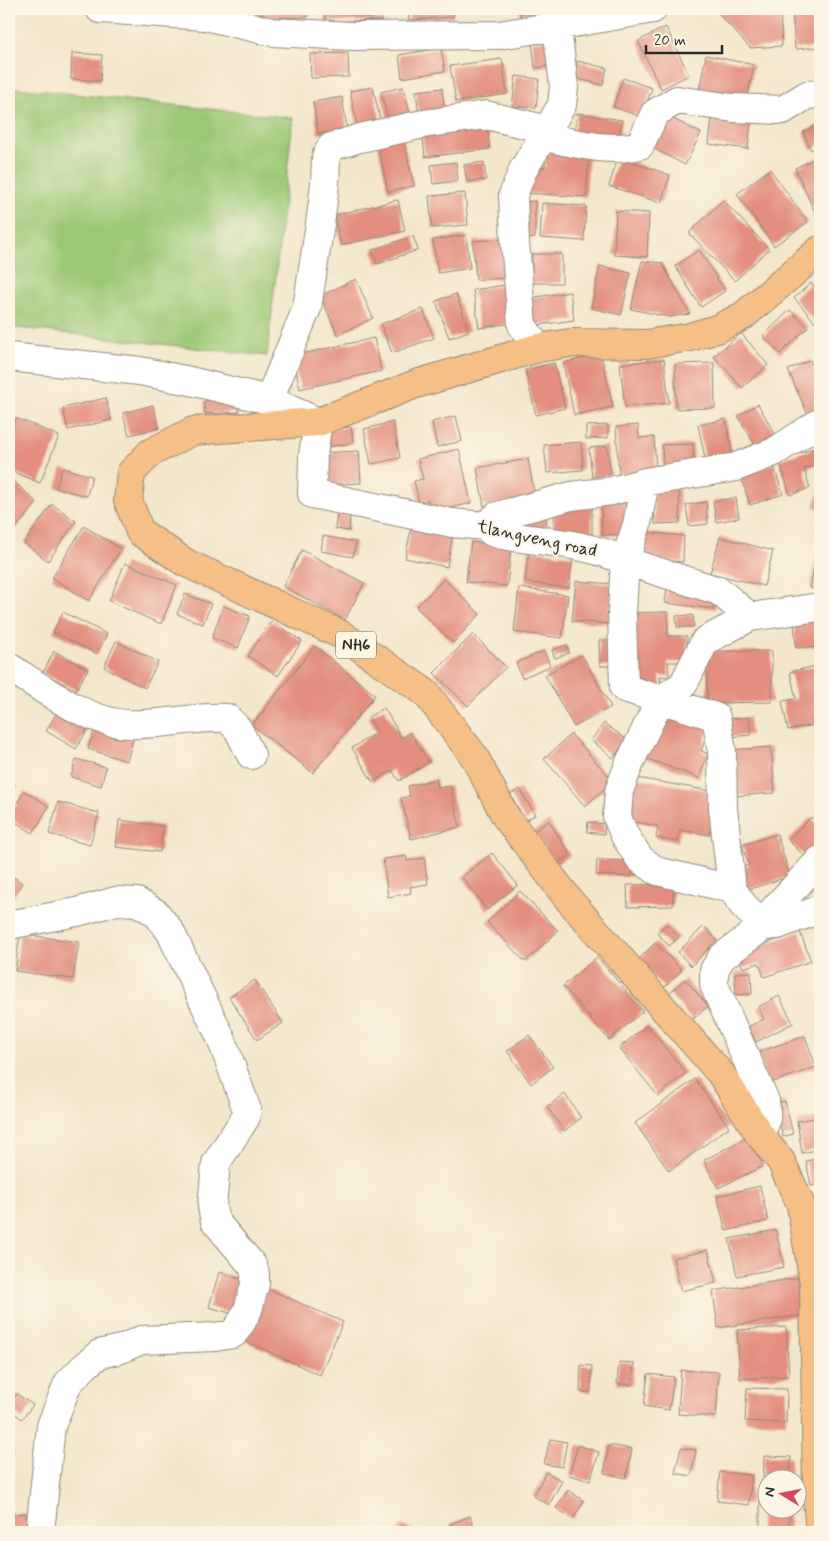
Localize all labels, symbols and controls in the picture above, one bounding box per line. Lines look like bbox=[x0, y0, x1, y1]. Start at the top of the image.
scale bar bbox=[646, 22, 723, 54]
text: 20 m bbox=[654, 31, 686, 51]
street label: tlangveng road bbox=[474, 514, 599, 563]
road number: NH6 bbox=[336, 632, 376, 658]
north arrow bbox=[756, 1468, 806, 1518]
text: N bbox=[761, 1486, 780, 1498]

